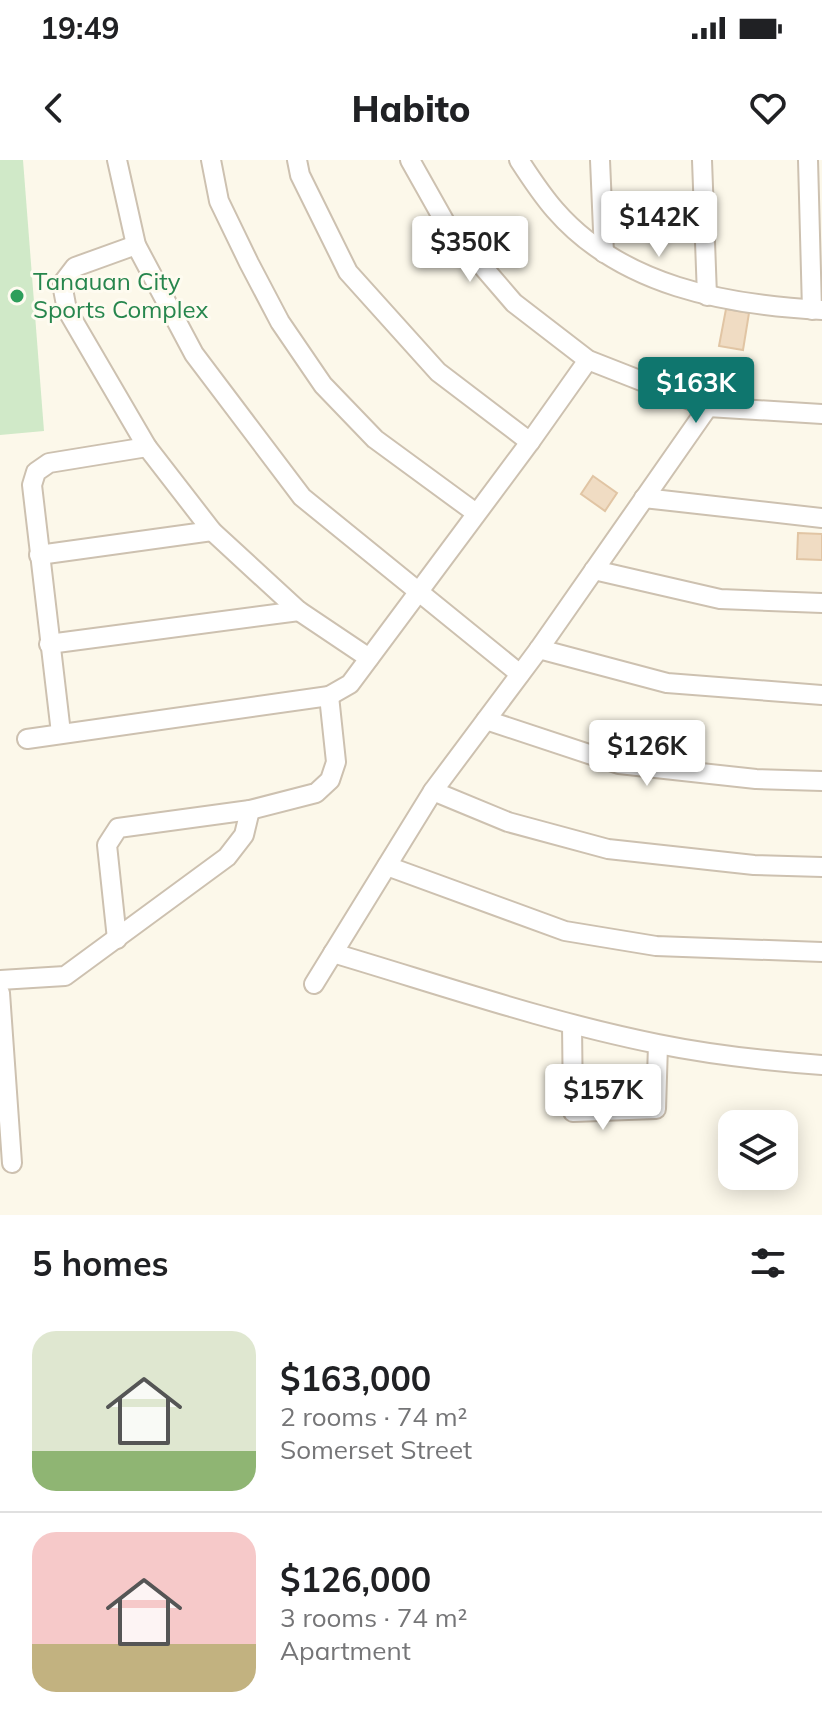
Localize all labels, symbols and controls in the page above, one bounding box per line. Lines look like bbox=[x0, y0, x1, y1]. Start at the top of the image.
text: 19:49 bbox=[40, 9, 119, 47]
icon: back bbox=[32, 86, 76, 130]
text: Habito bbox=[351, 86, 471, 131]
icon: heart bbox=[746, 86, 790, 130]
pin: $142K bbox=[603, 191, 715, 259]
text: $142K bbox=[619, 200, 699, 233]
pin: $350K bbox=[414, 216, 526, 284]
text: $350K bbox=[430, 225, 510, 258]
place label: Tanauan City Sports Complex bbox=[33, 266, 208, 324]
marker: Tanauan City Sports Complex bbox=[8, 287, 26, 305]
pin: $163K bbox=[640, 357, 752, 425]
text: $163K bbox=[656, 366, 736, 399]
pin: $126K bbox=[591, 720, 703, 788]
text: $126K bbox=[607, 729, 687, 762]
pin: $157K bbox=[547, 1064, 659, 1132]
text: $157K bbox=[563, 1073, 643, 1106]
map controls bbox=[718, 1110, 798, 1190]
button: layers bbox=[718, 1110, 798, 1190]
icon: filters bbox=[746, 1241, 790, 1285]
text: 5 homes bbox=[32, 1242, 169, 1285]
text: $163,000 bbox=[280, 1357, 431, 1400]
icon: home bbox=[96, 1363, 192, 1459]
text: 2 rooms · 74 m² bbox=[280, 1400, 467, 1433]
text: Somerset Street bbox=[280, 1433, 472, 1466]
text: $126,000 bbox=[280, 1558, 431, 1601]
icon: home bbox=[96, 1564, 192, 1660]
text: 3 rooms · 74 m² bbox=[280, 1601, 467, 1634]
text: Apartment bbox=[280, 1634, 411, 1667]

